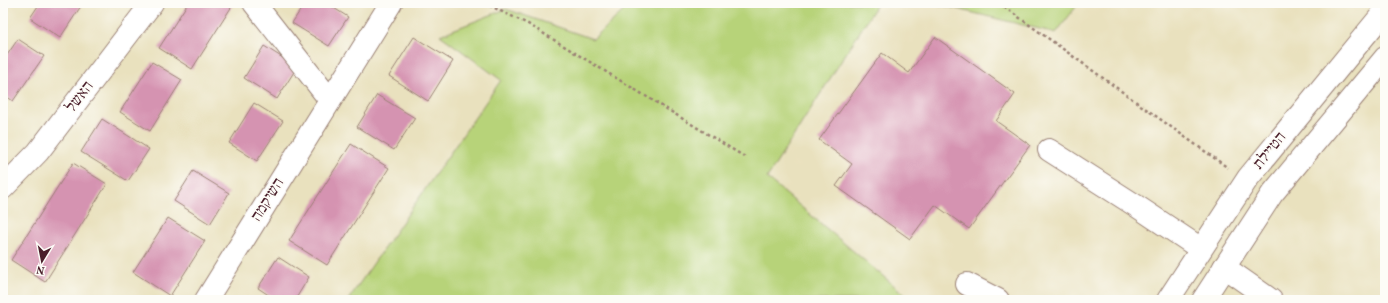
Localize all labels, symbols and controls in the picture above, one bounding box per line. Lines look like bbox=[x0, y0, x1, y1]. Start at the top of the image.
street label: האשל bbox=[61, 77, 99, 117]
street label: הטיילת bbox=[1248, 128, 1292, 174]
street label: השיקמה bbox=[246, 174, 290, 226]
north arrow bbox=[22, 241, 62, 281]
text: N bbox=[35, 261, 46, 277]

